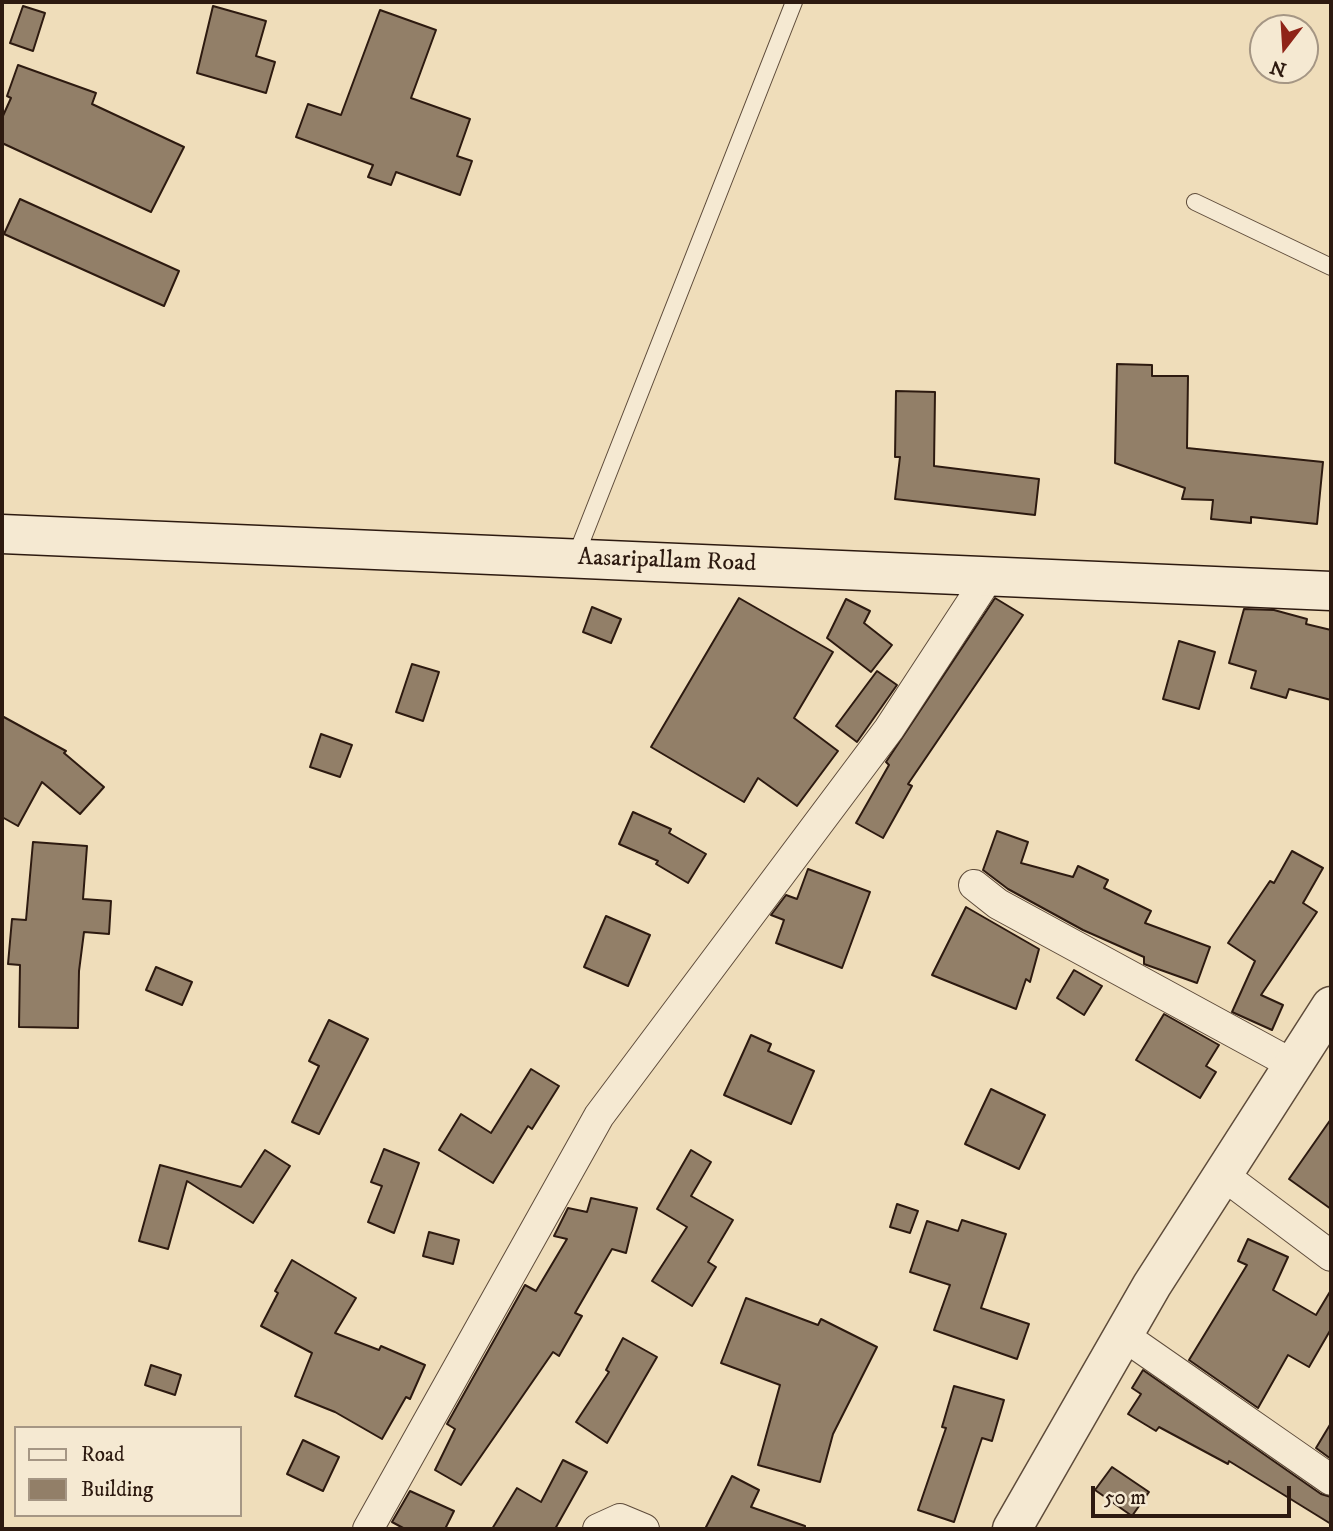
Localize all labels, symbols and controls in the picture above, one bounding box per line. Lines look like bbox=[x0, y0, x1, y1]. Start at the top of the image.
north arrow bbox=[1249, 14, 1319, 84]
text: N bbox=[1267, 54, 1289, 81]
street label: Aasaripallam Road bbox=[577, 544, 757, 580]
legend bbox=[14, 1426, 242, 1517]
text: Road bbox=[81, 1442, 125, 1468]
scale bar bbox=[1095, 1472, 1294, 1516]
text: Building bbox=[81, 1477, 153, 1503]
text: 50 m bbox=[1104, 1485, 1146, 1511]

